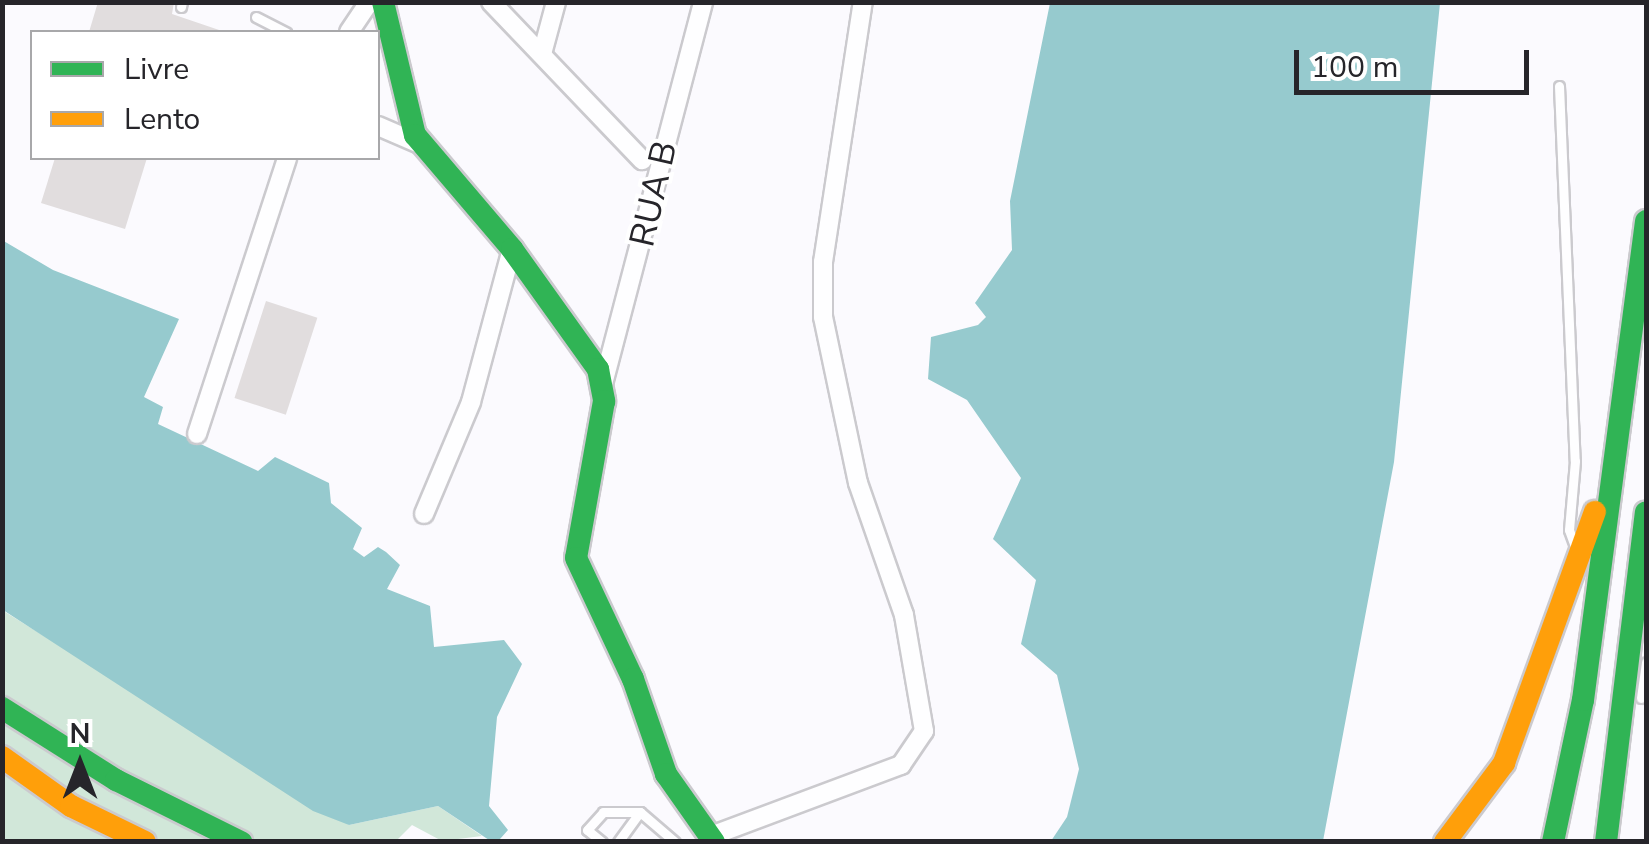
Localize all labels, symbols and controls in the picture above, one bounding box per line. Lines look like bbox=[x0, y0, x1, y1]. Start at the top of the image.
legend bbox=[30, 30, 380, 160]
scale bar bbox=[1299, 30, 1534, 92]
text: 100 m bbox=[1311, 47, 1398, 88]
text: Livre bbox=[124, 49, 189, 90]
text: Lento bbox=[124, 99, 200, 140]
street label: RUA B bbox=[622, 137, 686, 251]
north arrow bbox=[30, 714, 130, 814]
text: N bbox=[70, 715, 90, 753]

